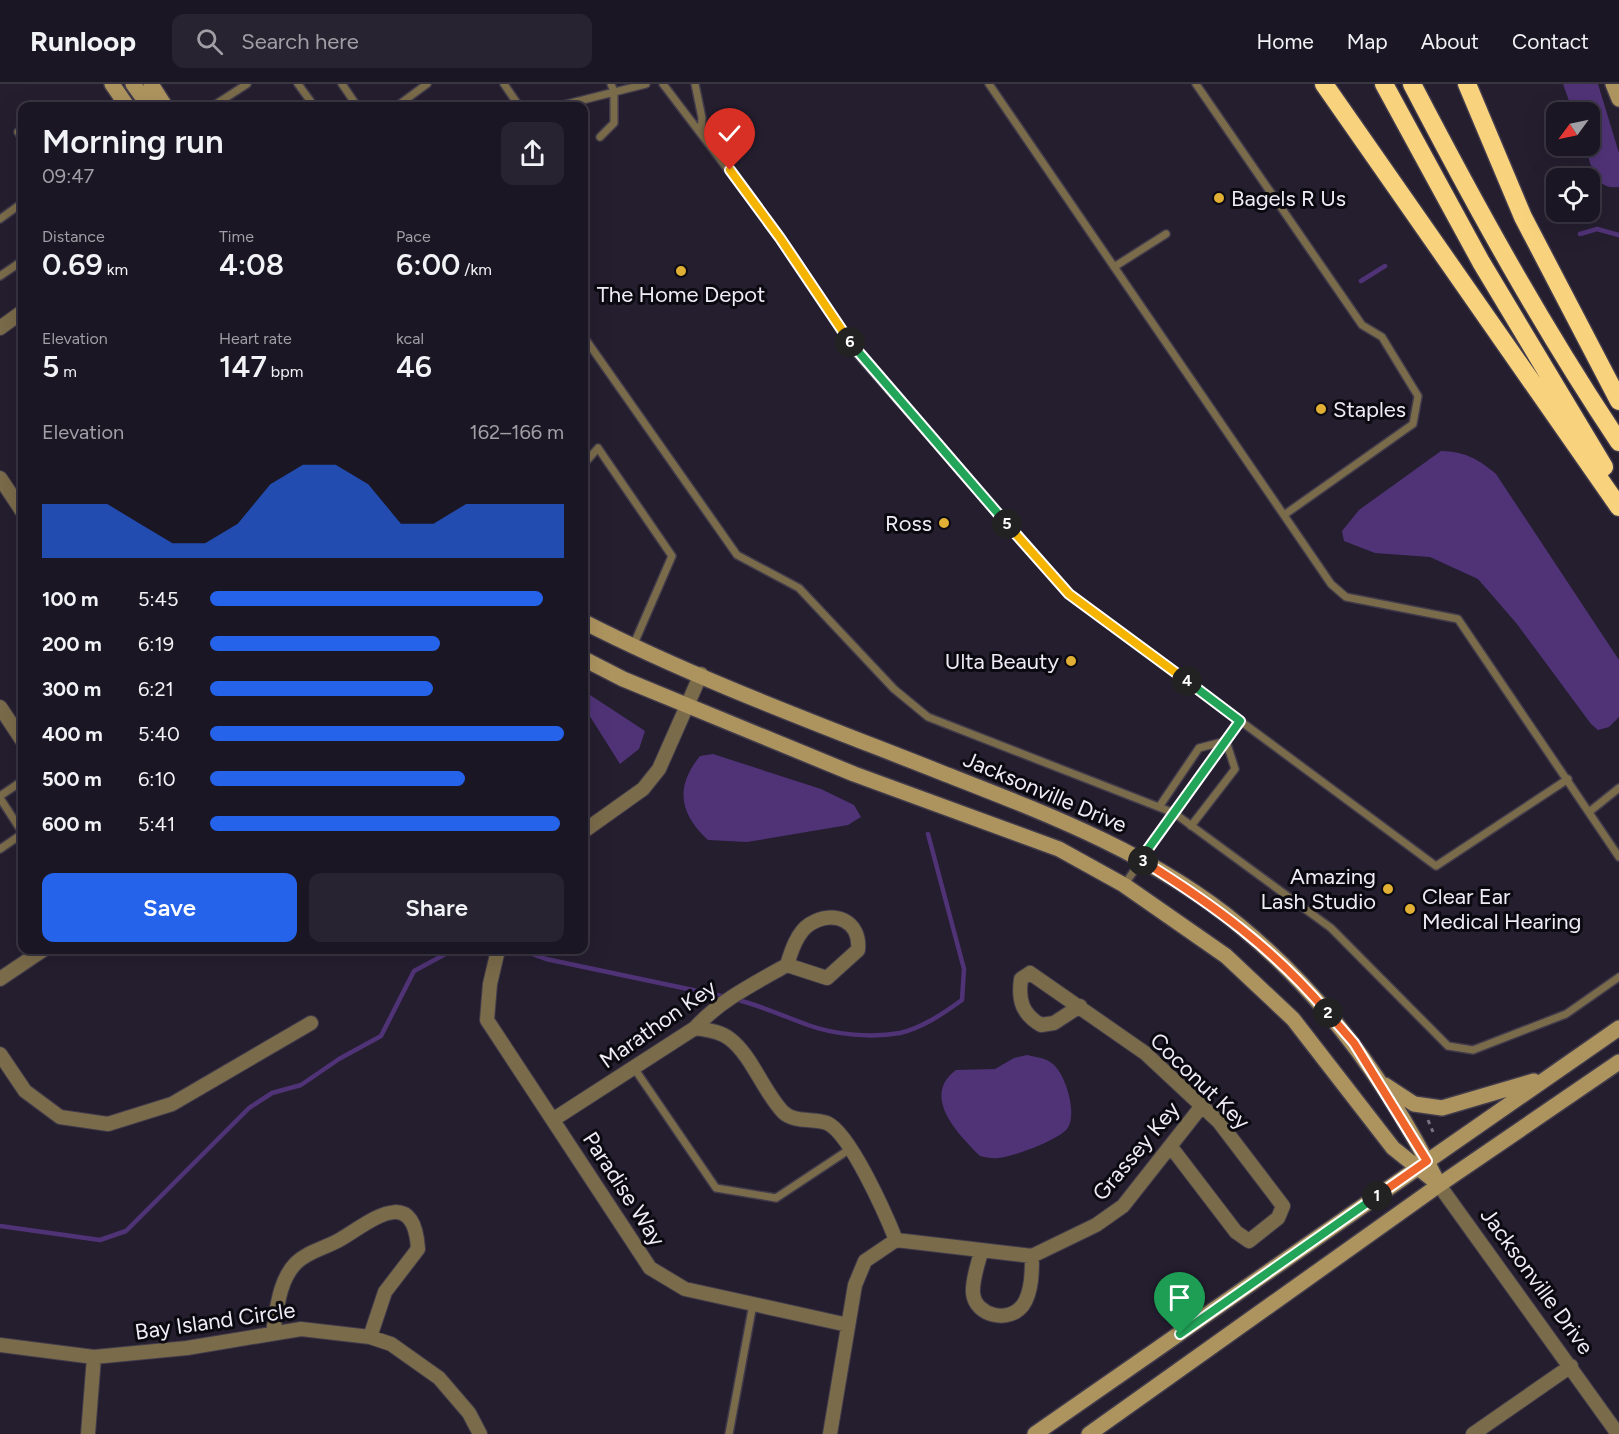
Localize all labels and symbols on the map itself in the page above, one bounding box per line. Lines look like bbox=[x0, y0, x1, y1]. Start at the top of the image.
north arrow bbox=[1546, 102, 1600, 156]
pin bbox=[704, 108, 755, 170]
place label: Bagels R Us bbox=[1231, 185, 1346, 212]
marker: Bagels R Us bbox=[1212, 191, 1226, 205]
marker: The Home Depot bbox=[674, 264, 688, 278]
place label: The Home Depot bbox=[597, 281, 765, 308]
pin: 6 bbox=[835, 327, 865, 357]
place label: Staples bbox=[1333, 396, 1406, 423]
marker: Staples bbox=[1314, 402, 1328, 416]
pin: 5 bbox=[992, 509, 1022, 539]
place label: Ross bbox=[885, 510, 932, 537]
marker: Ross bbox=[937, 516, 951, 530]
place label: Ulta Beauty bbox=[945, 648, 1059, 675]
marker: Ulta Beauty bbox=[1064, 654, 1078, 668]
pin: 4 bbox=[1172, 666, 1202, 696]
street label: Jacksonville Drive bbox=[959, 745, 1131, 839]
pin: 3 bbox=[1128, 846, 1158, 876]
place label: Amazing Lash Studio bbox=[1261, 863, 1376, 915]
marker: Amazing Lash Studio bbox=[1381, 882, 1395, 896]
place label: Clear Ear Medical Hearing bbox=[1422, 883, 1582, 935]
marker: Clear Ear Medical Hearing bbox=[1403, 902, 1417, 916]
street label: Marathon Key bbox=[595, 974, 722, 1074]
pin: 2 bbox=[1313, 998, 1343, 1028]
street label: Coconut Key bbox=[1145, 1027, 1256, 1136]
street label: Grassey Key bbox=[1087, 1096, 1186, 1206]
street label: Paradise Way bbox=[577, 1127, 671, 1252]
pin: 1 bbox=[1362, 1181, 1392, 1211]
street label: Jacksonville Drive bbox=[1475, 1202, 1599, 1360]
pin bbox=[1154, 1272, 1205, 1334]
street label: Bay Island Circle bbox=[133, 1296, 297, 1346]

